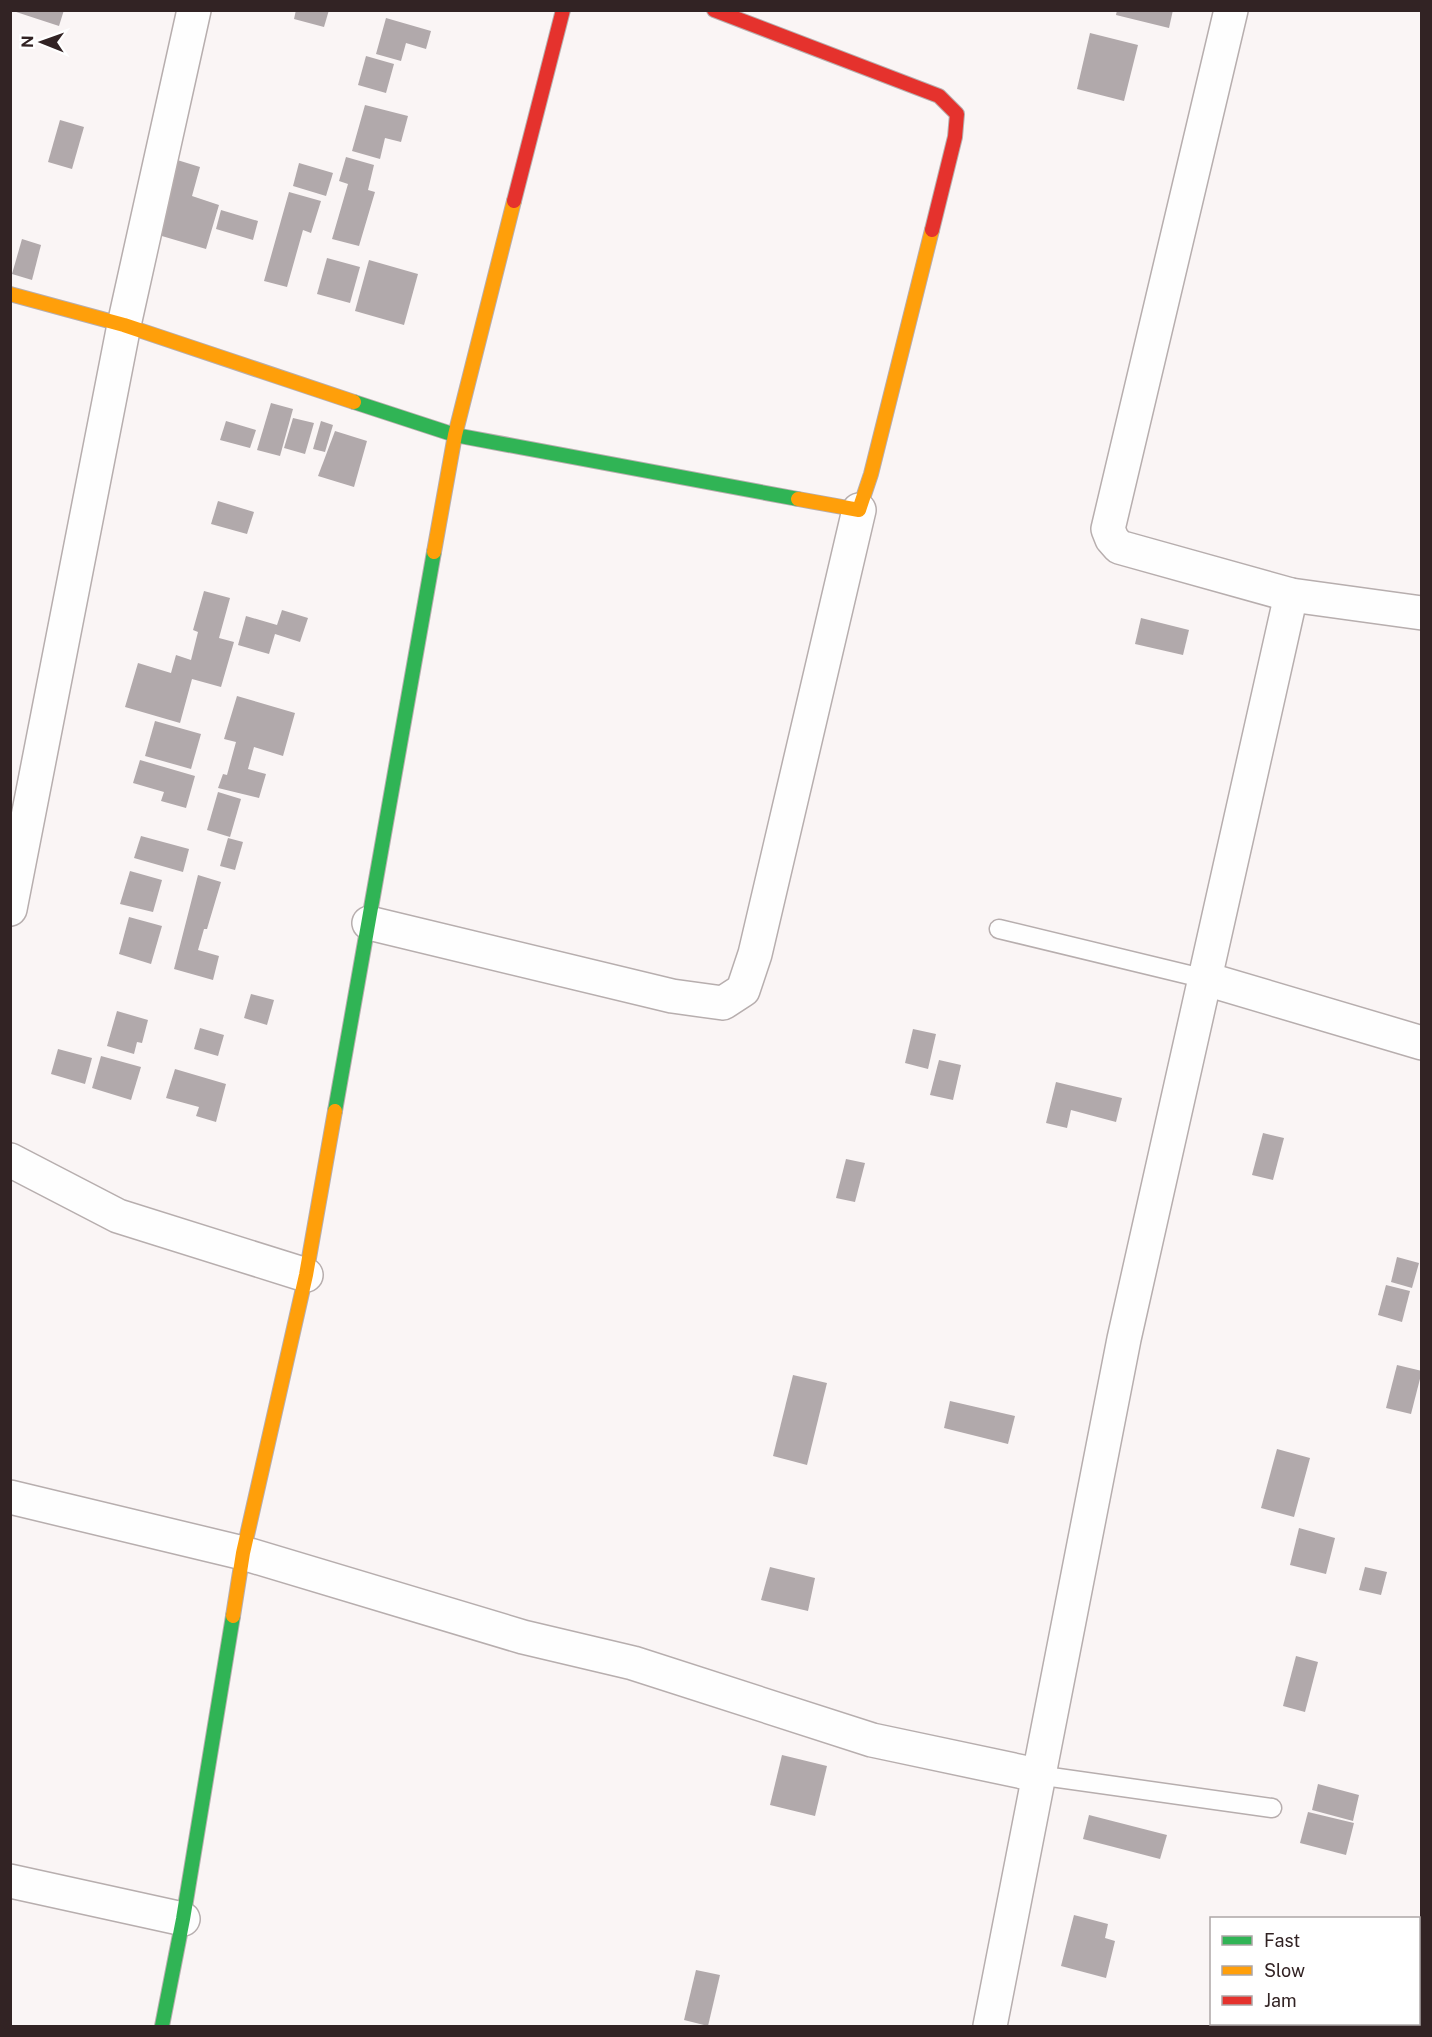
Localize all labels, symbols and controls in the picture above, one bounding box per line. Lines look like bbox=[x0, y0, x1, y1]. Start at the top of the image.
north arrow bbox=[12, 12, 72, 72]
text: N bbox=[18, 35, 37, 48]
legend bbox=[1210, 1917, 1420, 2025]
text: Fast bbox=[1264, 1930, 1300, 1951]
text: Slow bbox=[1264, 1960, 1305, 1981]
text: Jam bbox=[1264, 1990, 1297, 2011]

